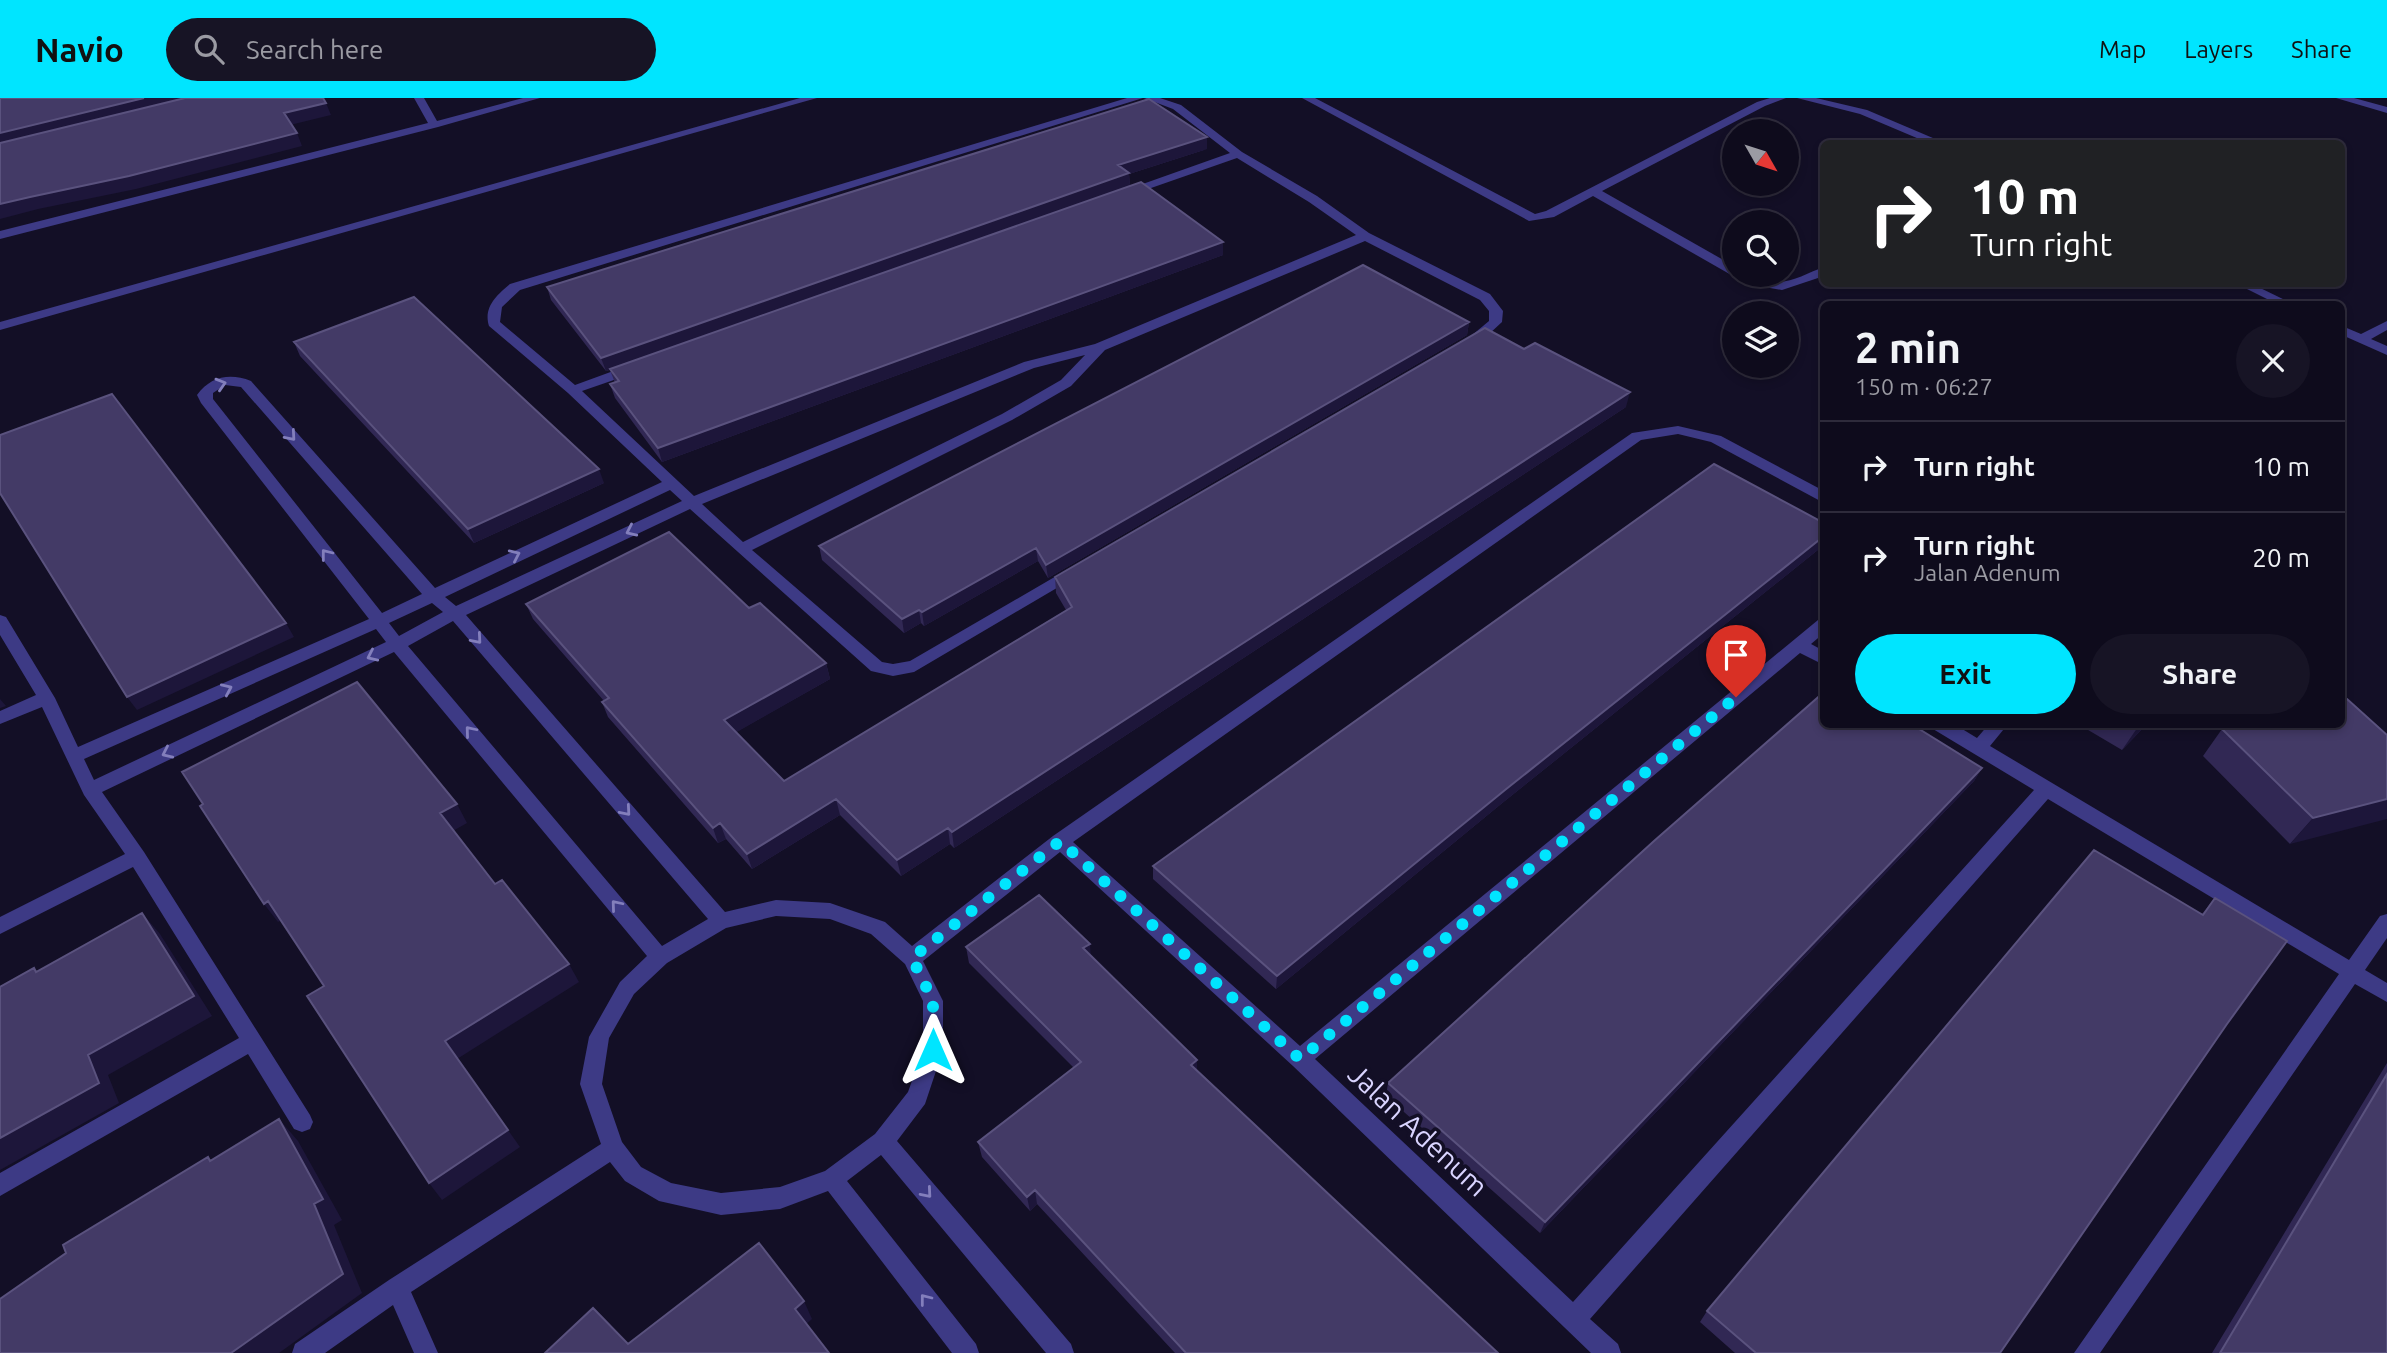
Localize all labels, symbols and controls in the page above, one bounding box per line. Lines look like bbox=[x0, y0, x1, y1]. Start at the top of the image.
search box bbox=[166, 18, 656, 81]
icon: search bbox=[190, 30, 228, 68]
text: Navio bbox=[35, 31, 124, 68]
text: Search here bbox=[246, 35, 383, 64]
text: Map bbox=[2099, 36, 2146, 63]
text: Layers bbox=[2184, 36, 2253, 63]
text: Share bbox=[2291, 36, 2352, 63]
north arrow bbox=[1722, 119, 1799, 196]
map controls bbox=[1722, 119, 1799, 378]
icon: right bbox=[1855, 168, 1946, 259]
text: 10 m bbox=[1970, 168, 2079, 223]
button: search bbox=[1722, 210, 1799, 287]
text: Turn right bbox=[1970, 226, 2112, 262]
button: layers bbox=[1722, 301, 1799, 378]
text: 2 min bbox=[1855, 324, 1961, 371]
button: close bbox=[2236, 324, 2310, 398]
text: 150 m · 06:27 bbox=[1855, 374, 1993, 399]
one-way arrow bbox=[214, 377, 226, 392]
one-way arrow bbox=[283, 427, 295, 440]
icon: right bbox=[1855, 448, 1893, 486]
text: Turn right bbox=[1914, 452, 2035, 481]
text: 10 m bbox=[2252, 452, 2310, 481]
one-way arrow bbox=[626, 523, 638, 537]
text: Turn right bbox=[1914, 531, 2035, 560]
icon: right bbox=[1855, 539, 1893, 577]
text: 20 m bbox=[2252, 543, 2310, 572]
one-way arrow bbox=[322, 549, 335, 562]
one-way arrow bbox=[508, 550, 521, 564]
text: Jalan Adenum bbox=[1914, 560, 2061, 585]
pin bbox=[1706, 625, 1766, 697]
one-way arrow bbox=[469, 631, 482, 644]
button: Exit bbox=[1855, 634, 2076, 714]
button: Share bbox=[2090, 634, 2310, 714]
icon: arrive bbox=[1717, 636, 1755, 674]
one-way arrow bbox=[367, 648, 379, 662]
one-way arrow bbox=[219, 683, 232, 697]
one-way arrow bbox=[466, 726, 478, 739]
one-way arrow bbox=[162, 745, 174, 759]
one-way arrow bbox=[618, 803, 630, 816]
one-way arrow bbox=[612, 900, 624, 913]
position arrow bbox=[896, 1013, 970, 1087]
street label: Jalan Adenum bbox=[1342, 1057, 1494, 1202]
one-way arrow bbox=[919, 1185, 931, 1198]
one-way arrow bbox=[920, 1294, 933, 1307]

